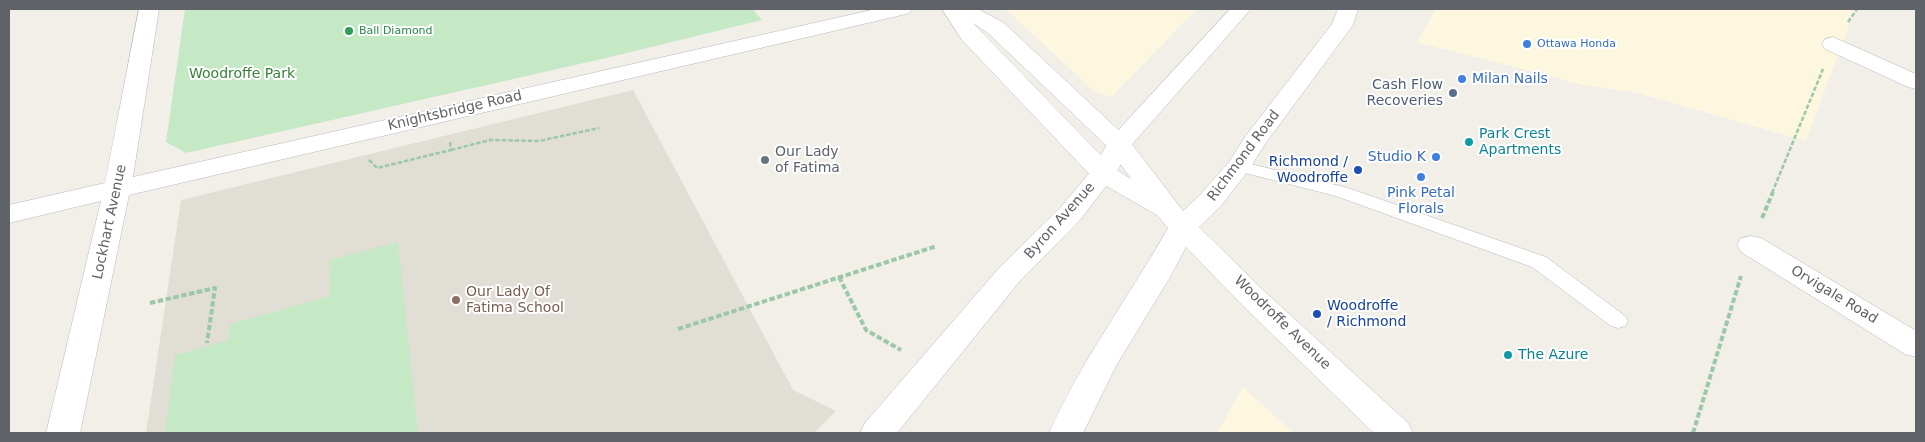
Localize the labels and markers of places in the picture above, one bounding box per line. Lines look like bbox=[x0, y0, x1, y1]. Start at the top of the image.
place label: Ball Diamond bbox=[359, 24, 433, 38]
marker: Ball Diamond bbox=[343, 25, 355, 37]
place label: Ottawa Honda bbox=[1537, 37, 1616, 51]
marker: Ottawa Honda bbox=[1521, 38, 1533, 50]
place label: Milan Nails bbox=[1472, 71, 1548, 87]
marker: Milan Nails bbox=[1456, 73, 1468, 85]
place label: Cash Flow Recoveries bbox=[1367, 77, 1443, 110]
marker: Cash Flow Recoveries bbox=[1447, 87, 1459, 99]
place label: Park Crest Apartments bbox=[1479, 126, 1561, 158]
marker: Park Crest Apartments bbox=[1463, 136, 1475, 148]
place label: Our Lady of Fatima bbox=[775, 144, 840, 176]
place label: Studio K bbox=[1368, 149, 1426, 165]
marker: Studio K bbox=[1430, 151, 1442, 163]
marker: Our Lady of Fatima bbox=[759, 154, 771, 166]
place label: Richmond / Woodroffe bbox=[1269, 154, 1348, 186]
marker: Richmond / Woodroffe bbox=[1352, 164, 1364, 176]
marker: Pink Petal Florals bbox=[1415, 171, 1427, 183]
place label: Pink Petal Florals bbox=[1387, 185, 1455, 218]
place label: Our Lady Of Fatima School bbox=[466, 284, 564, 316]
marker: Our Lady Of Fatima School bbox=[450, 294, 462, 306]
place label: Woodroffe / Richmond bbox=[1327, 298, 1406, 331]
marker: Woodroffe / Richmond bbox=[1311, 308, 1323, 320]
place label: The Azure bbox=[1518, 347, 1588, 363]
marker: The Azure bbox=[1502, 349, 1514, 361]

